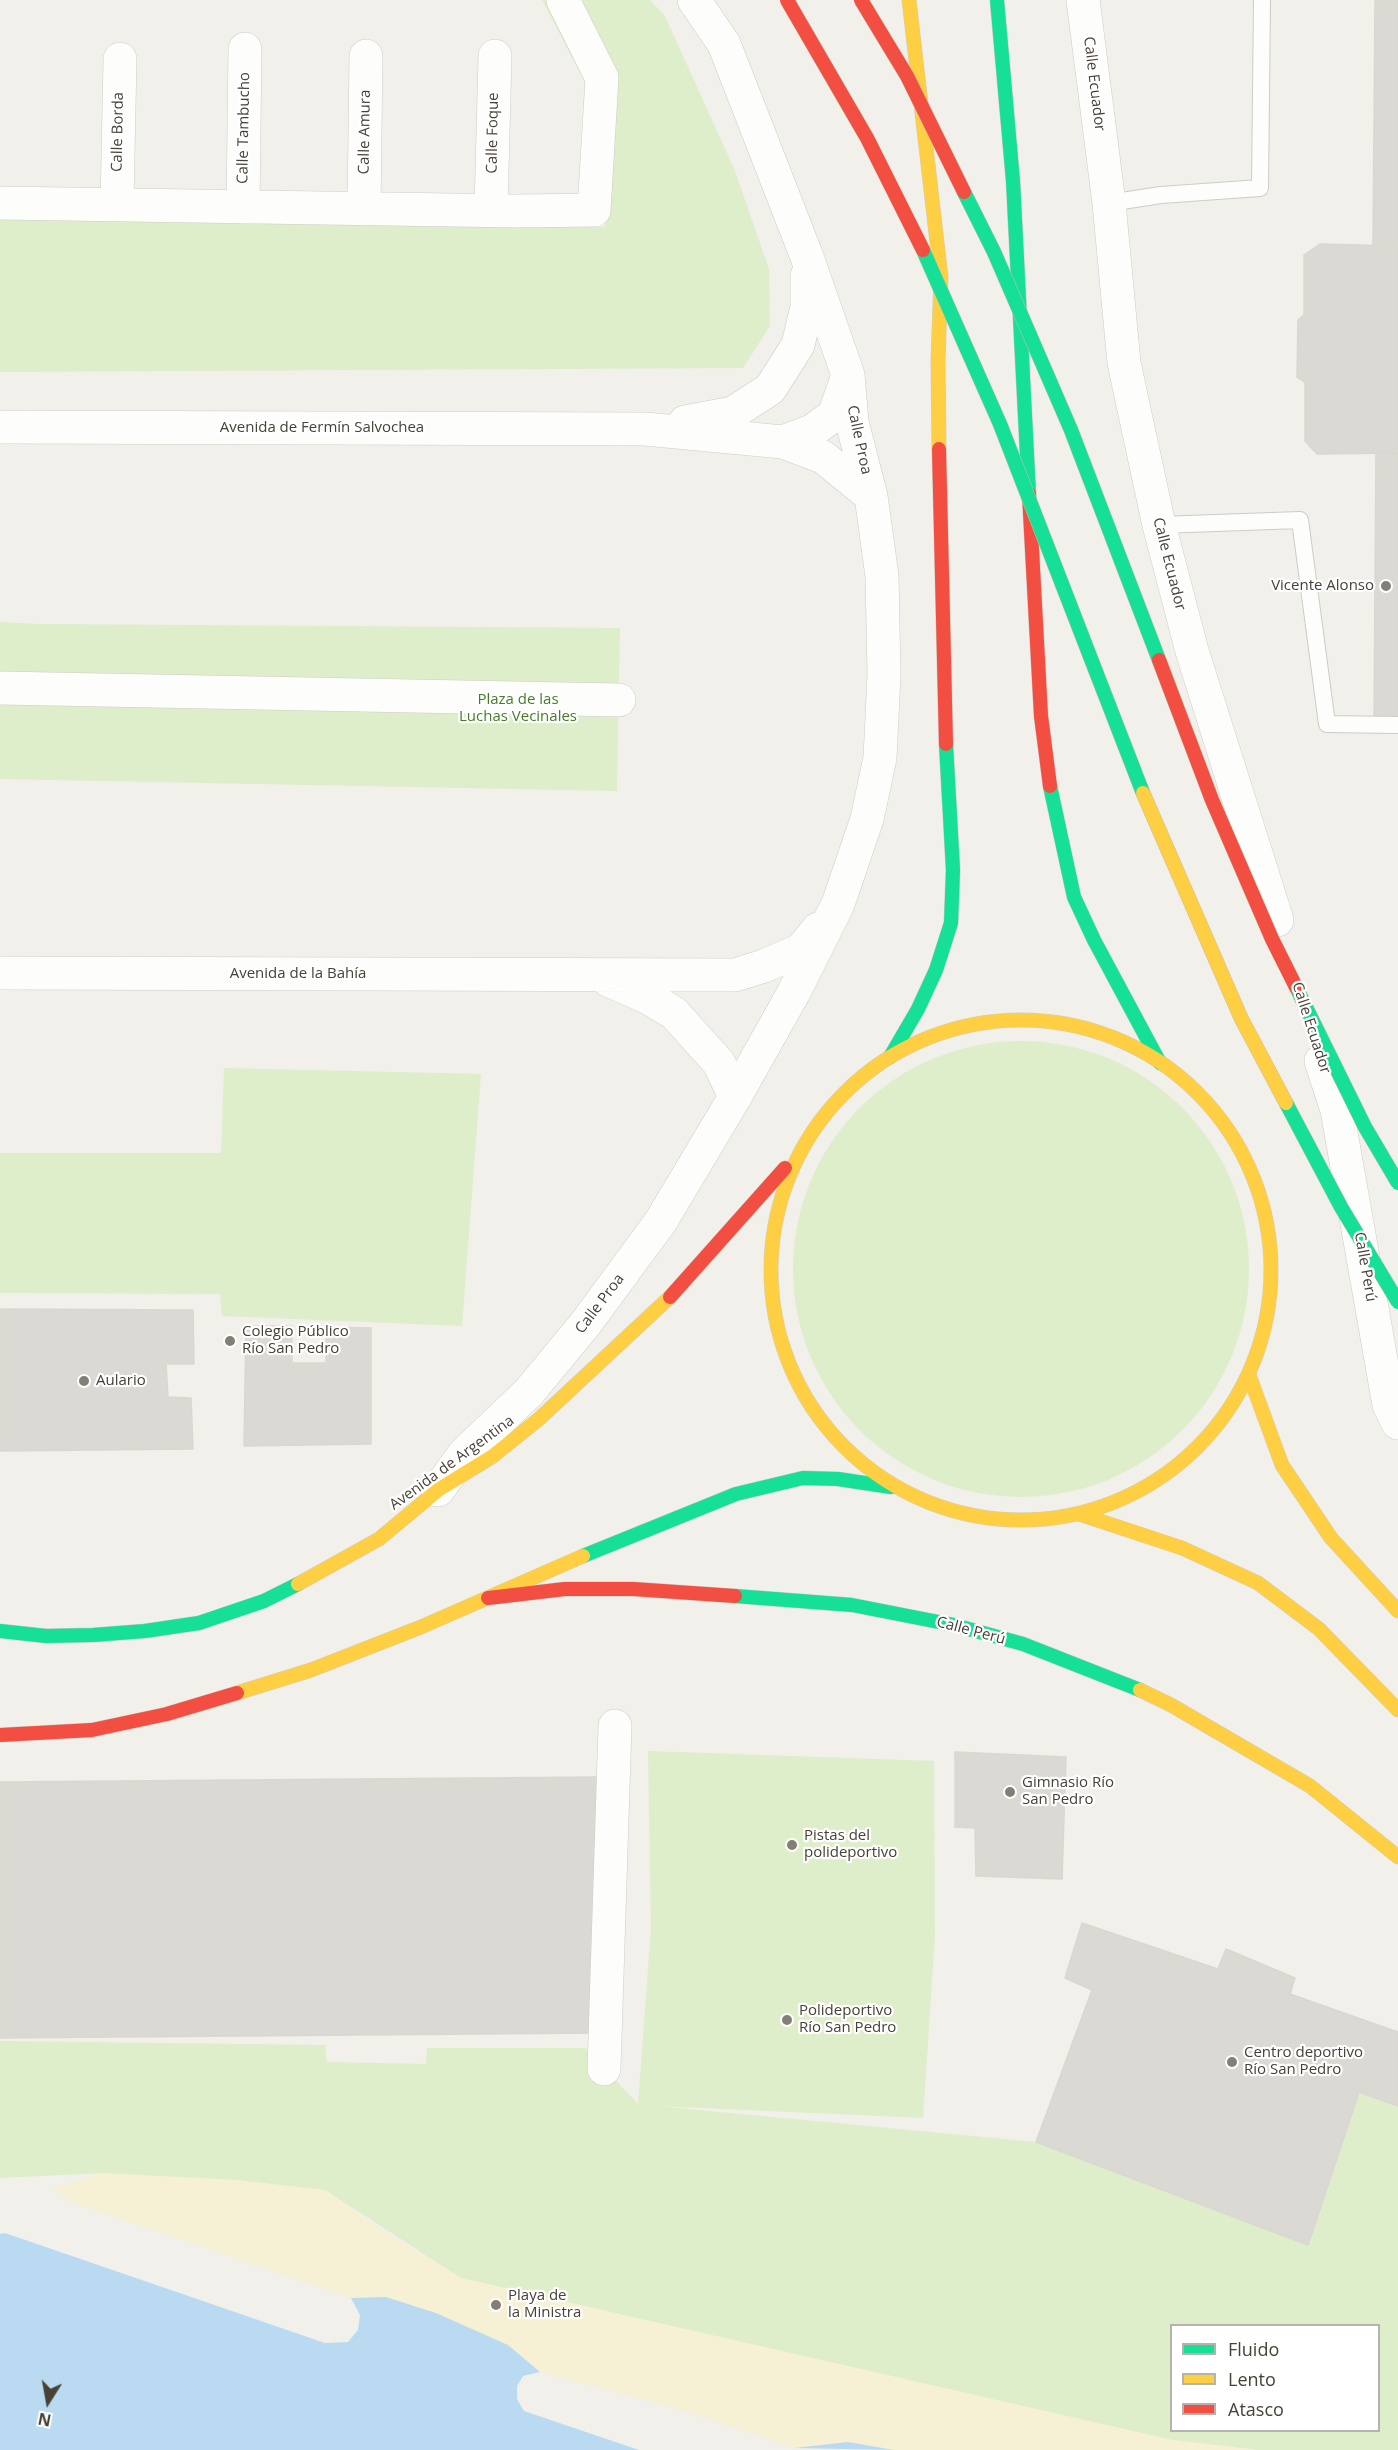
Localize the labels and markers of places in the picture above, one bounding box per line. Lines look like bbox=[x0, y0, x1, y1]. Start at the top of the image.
place label: Vicente Alonso bbox=[1271, 577, 1374, 595]
marker: Vicente Alonso bbox=[1379, 579, 1393, 593]
place label: Colegio Público Río San Pedro bbox=[242, 1323, 349, 1358]
marker: Colegio Público Río San Pedro bbox=[223, 1334, 237, 1348]
place label: Aulario bbox=[96, 1372, 146, 1390]
marker: Aulario bbox=[77, 1374, 91, 1388]
place label: Gimnasio Río San Pedro bbox=[1022, 1774, 1114, 1809]
marker: Gimnasio Río San Pedro bbox=[1003, 1785, 1017, 1799]
place label: Pistas del polideportivo bbox=[804, 1827, 897, 1862]
marker: Pistas del polideportivo bbox=[785, 1838, 799, 1852]
place label: Polideportivo Río San Pedro bbox=[799, 2002, 896, 2037]
marker: Polideportivo Río San Pedro bbox=[780, 2013, 794, 2027]
place label: Centro deportivo Río San Pedro bbox=[1244, 2044, 1363, 2079]
marker: Centro deportivo Río San Pedro bbox=[1225, 2055, 1239, 2069]
place label: Playa de la Ministra bbox=[508, 2287, 581, 2322]
marker: Playa de la Ministra bbox=[489, 2298, 503, 2312]

